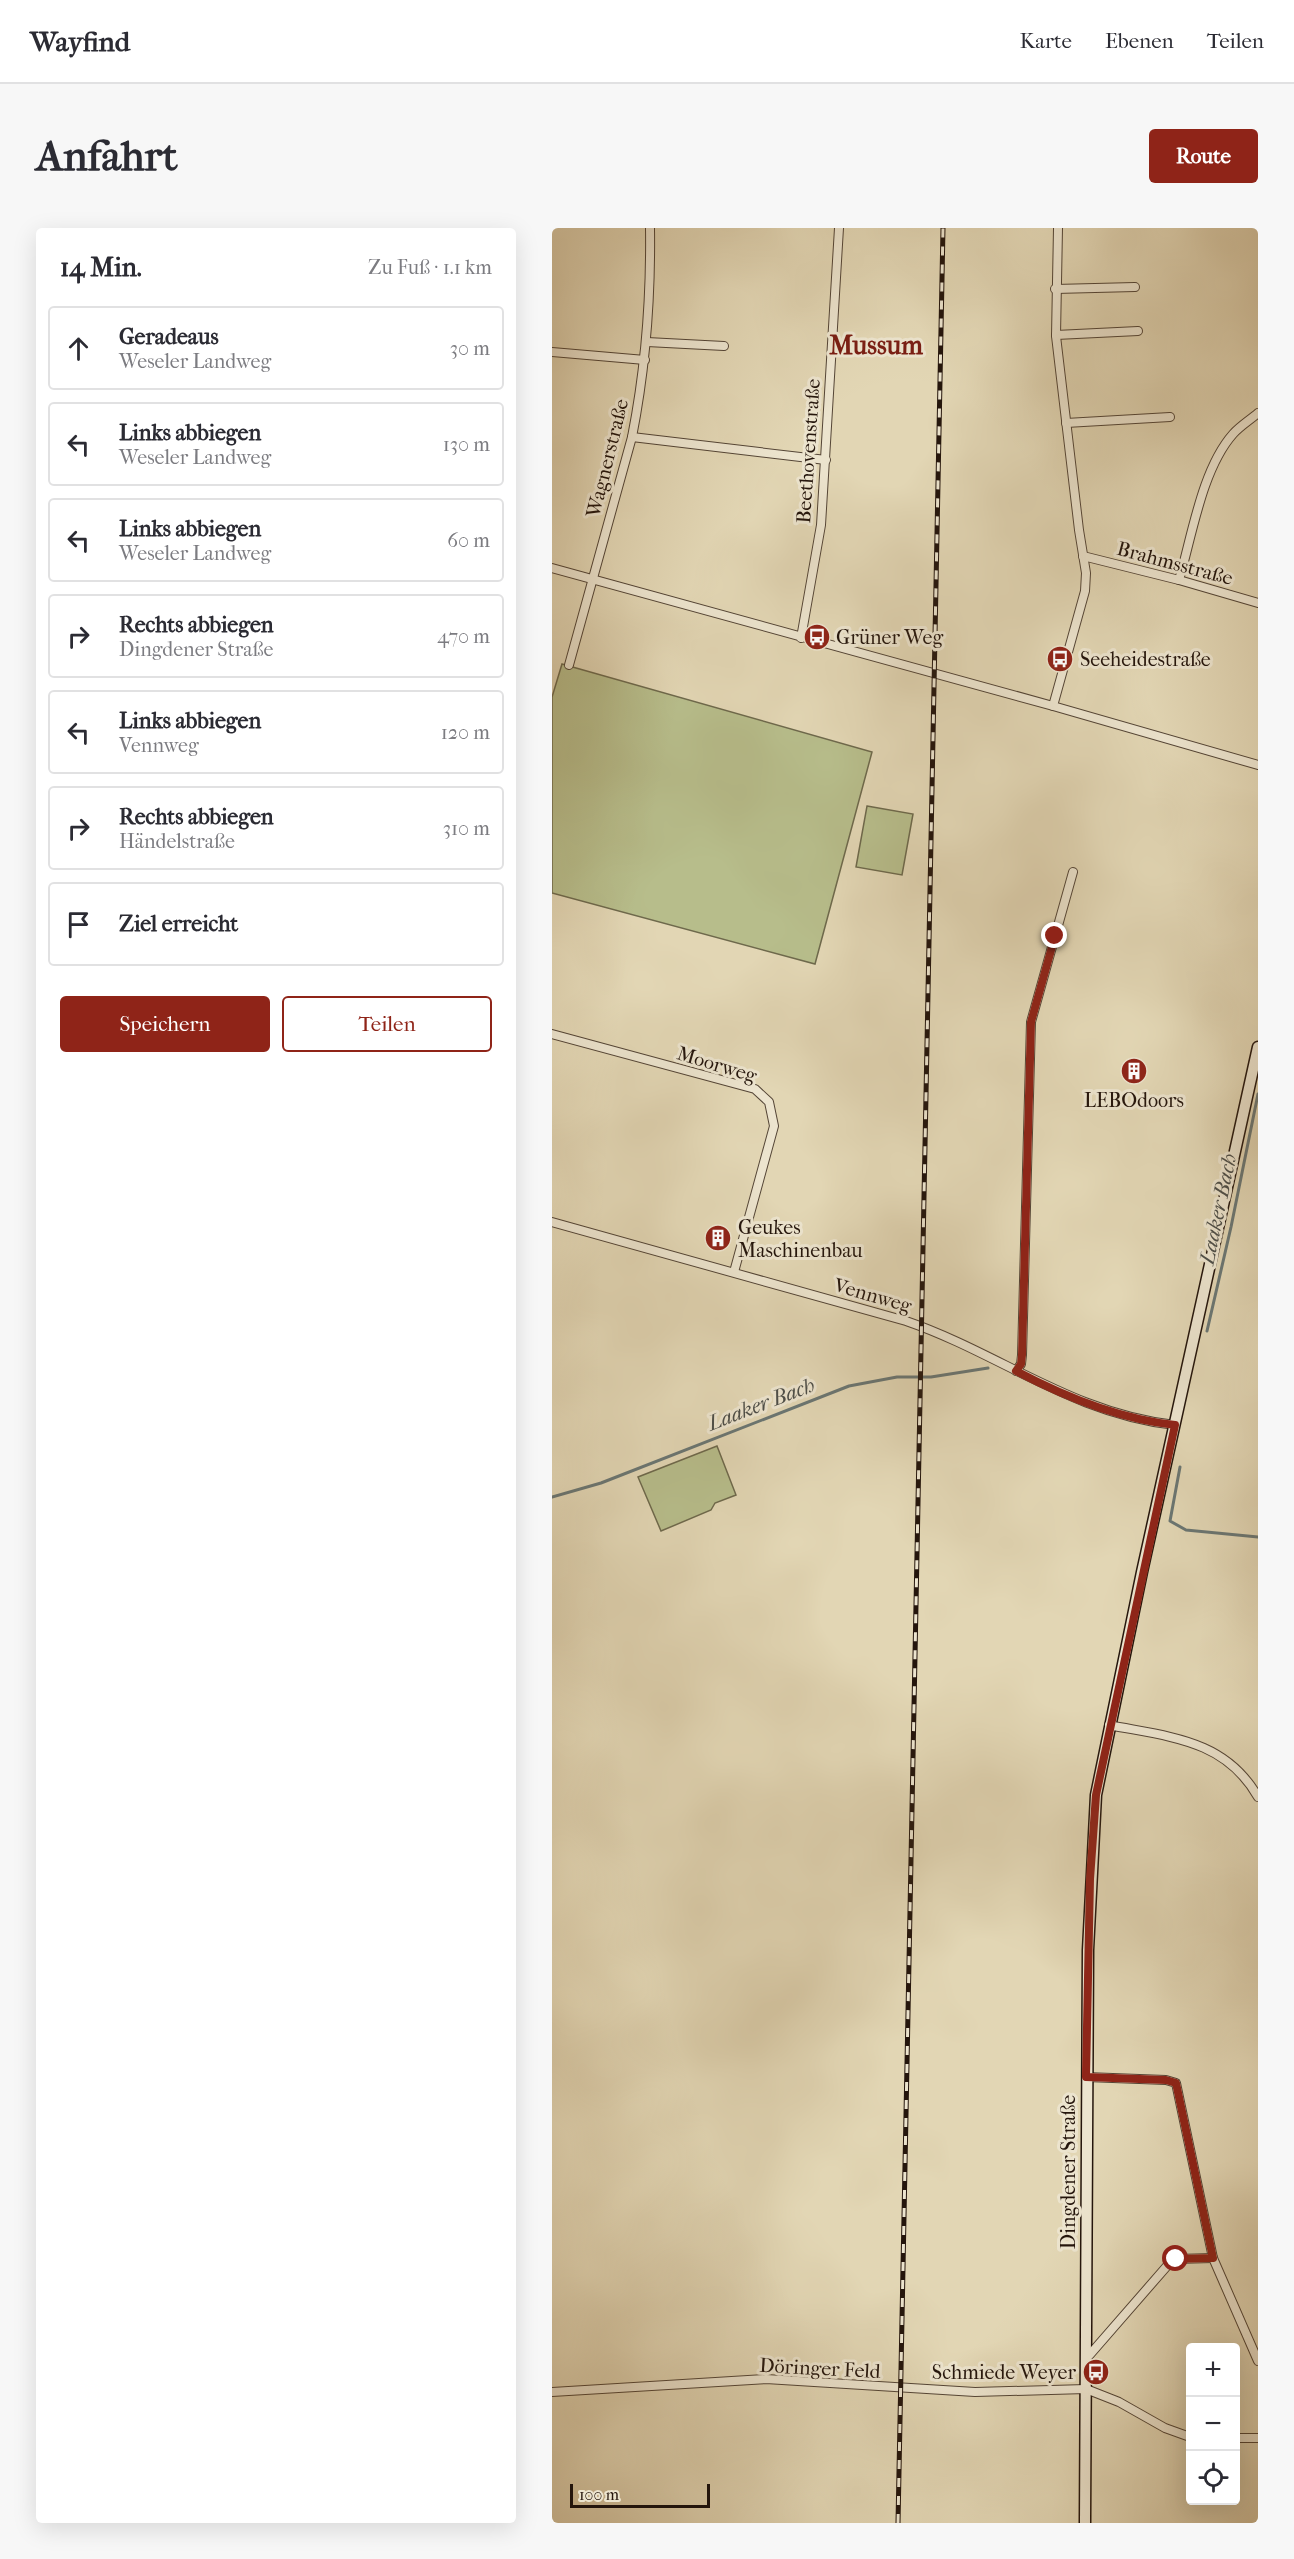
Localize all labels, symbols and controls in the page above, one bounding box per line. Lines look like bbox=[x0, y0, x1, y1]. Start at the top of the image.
text: Wayfind bbox=[30, 25, 130, 58]
text: Karte bbox=[1020, 29, 1072, 53]
text: Ebenen bbox=[1105, 29, 1174, 53]
text: Teilen bbox=[1207, 29, 1264, 53]
button: Route bbox=[1149, 129, 1258, 183]
text: Anfahrt bbox=[36, 132, 178, 181]
text: 14 Min. bbox=[60, 252, 142, 283]
text: Zu Fuß · 1.1 km bbox=[368, 256, 492, 279]
text: Geradeaus bbox=[119, 324, 219, 350]
district label: Mussum bbox=[829, 330, 923, 361]
icon: ahead bbox=[62, 332, 95, 365]
text: 30 m bbox=[450, 337, 490, 360]
text: Weseler Landweg bbox=[119, 350, 271, 373]
street label: Beethovenstraße bbox=[792, 378, 825, 524]
street label: Wagnerstraße bbox=[581, 396, 633, 521]
text: Links abbiegen bbox=[119, 420, 261, 446]
icon: left bbox=[62, 428, 95, 461]
text: 130 m bbox=[443, 433, 490, 456]
text: Weseler Landweg bbox=[119, 446, 271, 469]
text: Links abbiegen bbox=[119, 516, 261, 542]
icon: left bbox=[62, 524, 95, 557]
text: 60 m bbox=[447, 529, 490, 552]
street label: Brahmsstraße bbox=[1114, 537, 1235, 590]
text: Weseler Landweg bbox=[119, 542, 271, 565]
text: Rechts abbiegen bbox=[119, 612, 274, 638]
icon: right bbox=[62, 620, 95, 653]
bus stop icon: Grüner Weg bbox=[802, 622, 832, 652]
text: 470 m bbox=[437, 625, 490, 648]
place label: Grüner Weg bbox=[836, 626, 943, 649]
text: Dingdener Straße bbox=[119, 638, 273, 661]
bus stop icon: Seeheidestraße bbox=[1045, 644, 1075, 674]
place label: Seeheidestraße bbox=[1080, 648, 1211, 671]
text: Links abbiegen bbox=[119, 708, 261, 734]
icon: left bbox=[62, 716, 95, 749]
text: 120 m bbox=[441, 721, 490, 744]
text: Vennweg bbox=[119, 734, 199, 757]
text: Rechts abbiegen bbox=[119, 804, 274, 830]
icon: right bbox=[62, 812, 95, 845]
text: 310 m bbox=[443, 817, 490, 840]
text: Händelstraße bbox=[119, 830, 235, 853]
icon: arrive bbox=[62, 908, 95, 941]
text: Ziel erreicht bbox=[119, 911, 238, 937]
route end bbox=[1041, 922, 1067, 948]
button: Speichern bbox=[60, 996, 270, 1052]
button: Teilen bbox=[282, 996, 492, 1052]
street label: Moorweg bbox=[674, 1042, 760, 1088]
building icon: LEBOdoors bbox=[1119, 1056, 1149, 1086]
place label: LEBOdoors bbox=[1084, 1089, 1184, 1112]
water label: Laaker Bach bbox=[1194, 1151, 1241, 1268]
place label: Geukes Maschinenbau bbox=[738, 1216, 863, 1262]
building icon: Geukes Maschinenbau bbox=[703, 1223, 733, 1253]
street label: Vennweg bbox=[830, 1273, 915, 1318]
water label: Laaker Bach bbox=[702, 1373, 818, 1436]
street label: Dingdener Straße bbox=[1057, 2095, 1080, 2249]
route start bbox=[1162, 2245, 1188, 2271]
map controls bbox=[1186, 2343, 1240, 2505]
button: + bbox=[1186, 2343, 1240, 2397]
street label: Döringer Feld bbox=[759, 2354, 882, 2383]
bus stop icon: Schmiede Weyer bbox=[1081, 2357, 1111, 2387]
place label: Schmiede Weyer bbox=[932, 2361, 1076, 2384]
button: − bbox=[1186, 2397, 1240, 2451]
button: locate bbox=[1186, 2451, 1240, 2505]
scale bar bbox=[570, 2481, 710, 2508]
text: 100 m bbox=[579, 2485, 619, 2504]

